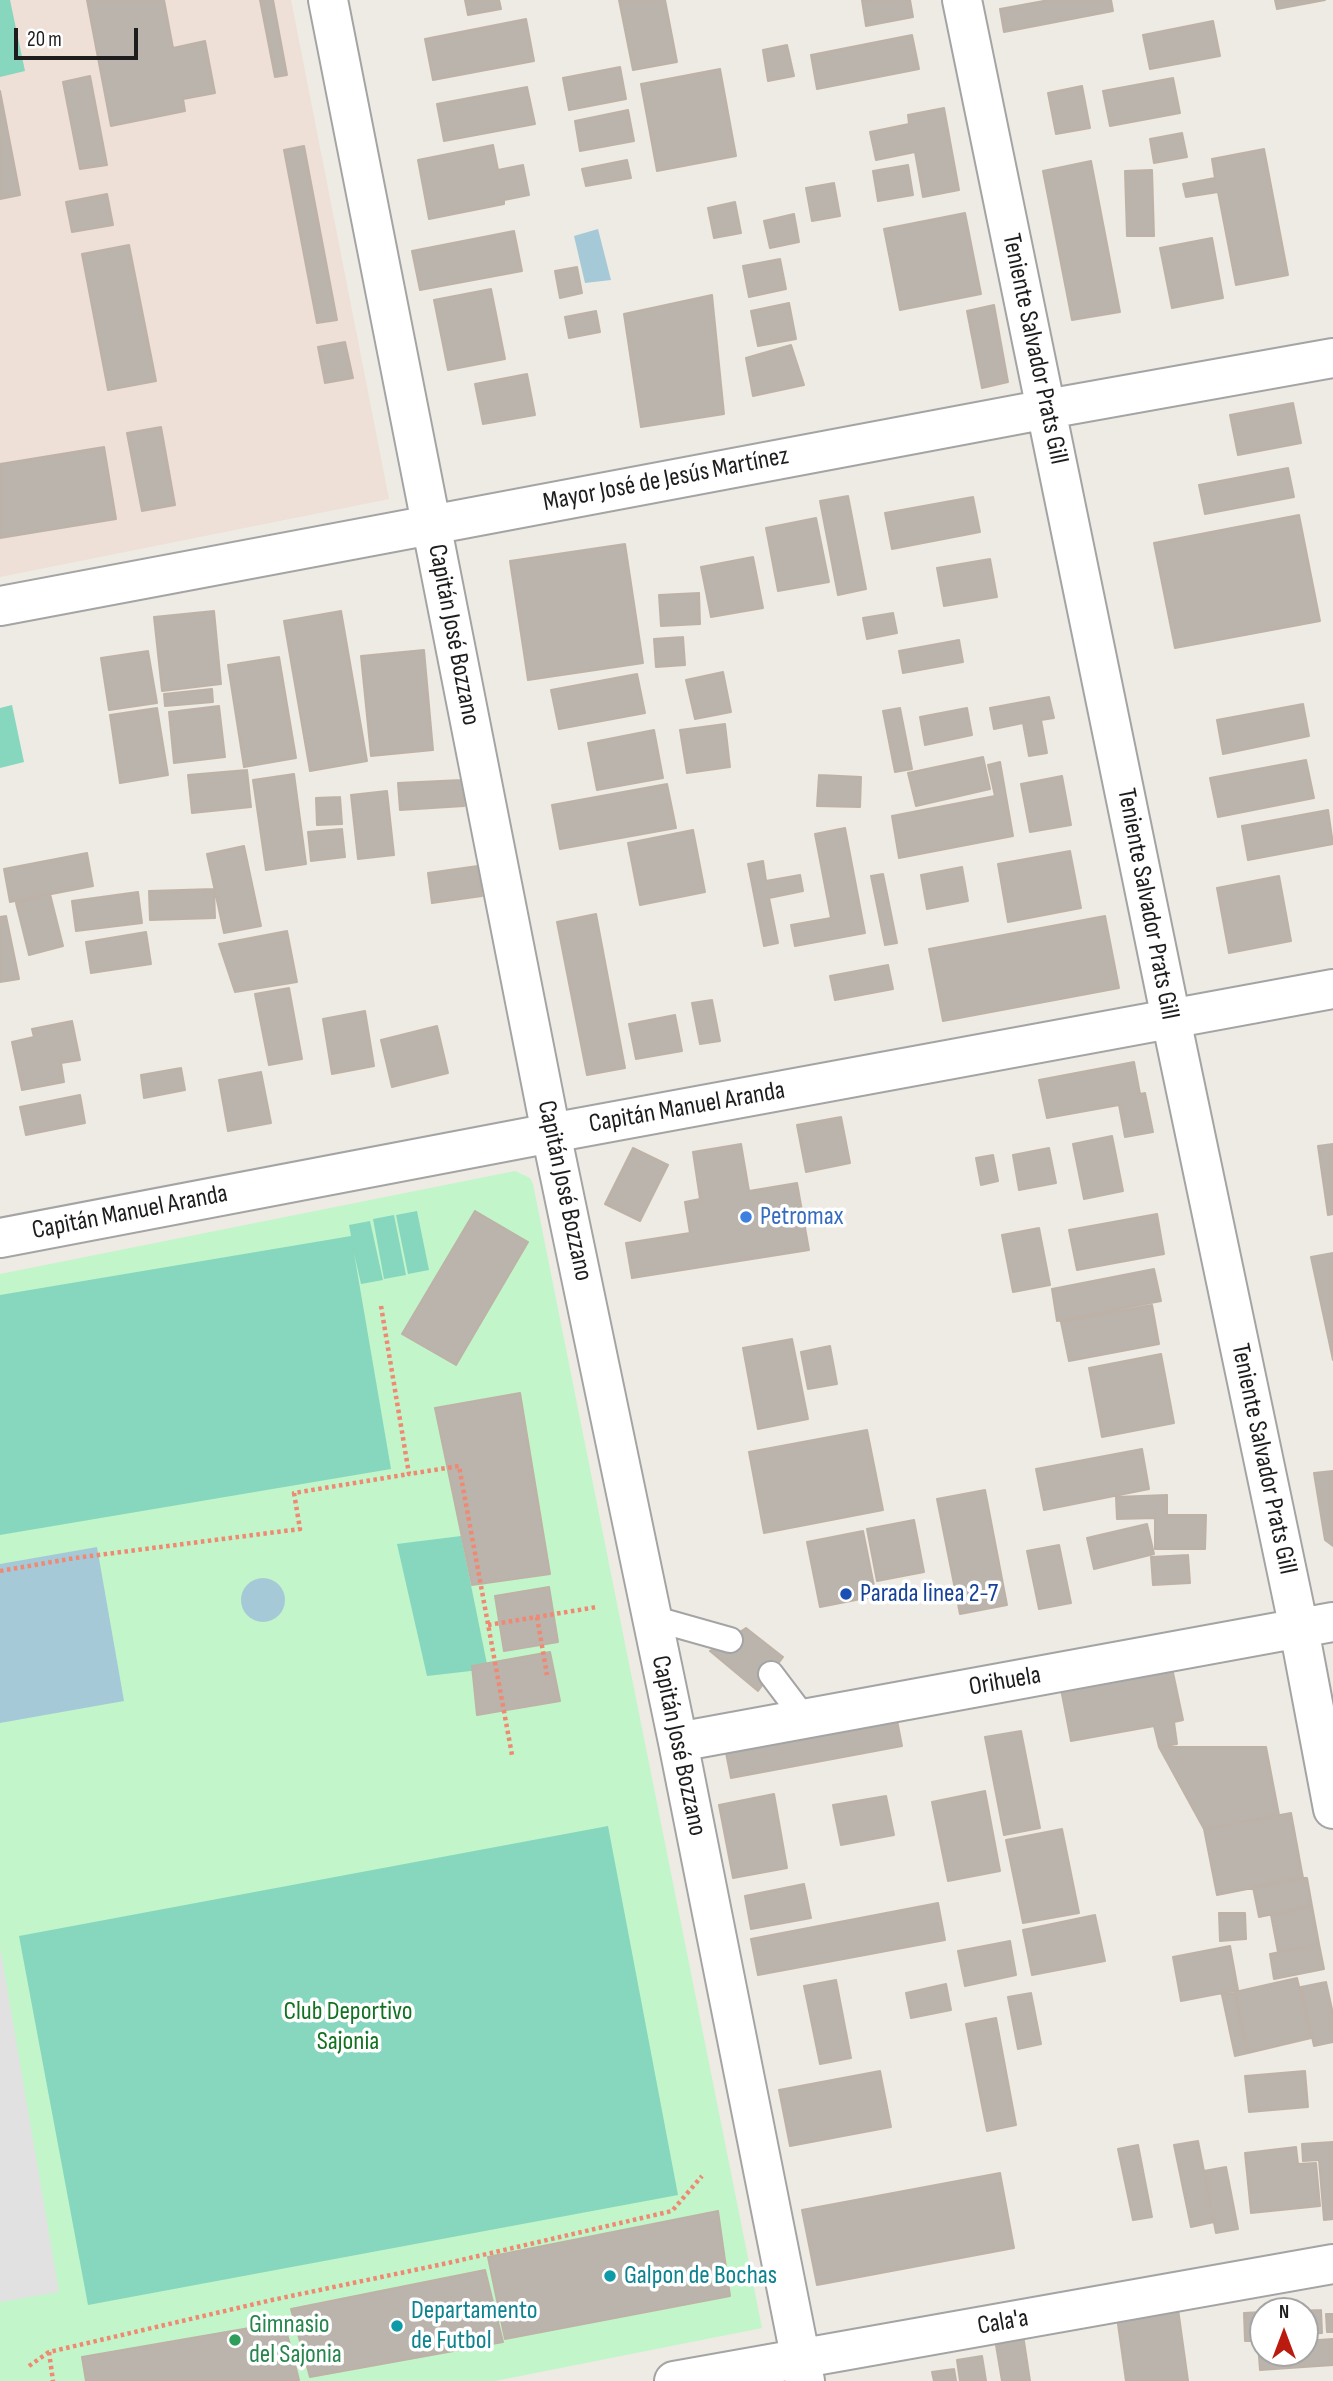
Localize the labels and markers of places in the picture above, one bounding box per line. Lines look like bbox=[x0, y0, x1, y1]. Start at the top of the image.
place label: Petromax bbox=[760, 1201, 844, 1233]
marker: Petromax bbox=[738, 1209, 754, 1225]
place label: Parada linea 2-7 bbox=[860, 1578, 998, 1610]
marker: Parada linea 2-7 bbox=[838, 1586, 854, 1602]
place label: Galpon de Bochas bbox=[624, 2260, 777, 2292]
marker: Galpon de Bochas bbox=[602, 2268, 618, 2284]
place label: Departamento de Futbol bbox=[411, 2295, 538, 2356]
place label: Gimnasio del Sajonia bbox=[249, 2309, 342, 2370]
marker: Departamento de Futbol bbox=[389, 2318, 405, 2334]
marker: Gimnasio del Sajonia bbox=[227, 2332, 243, 2348]

